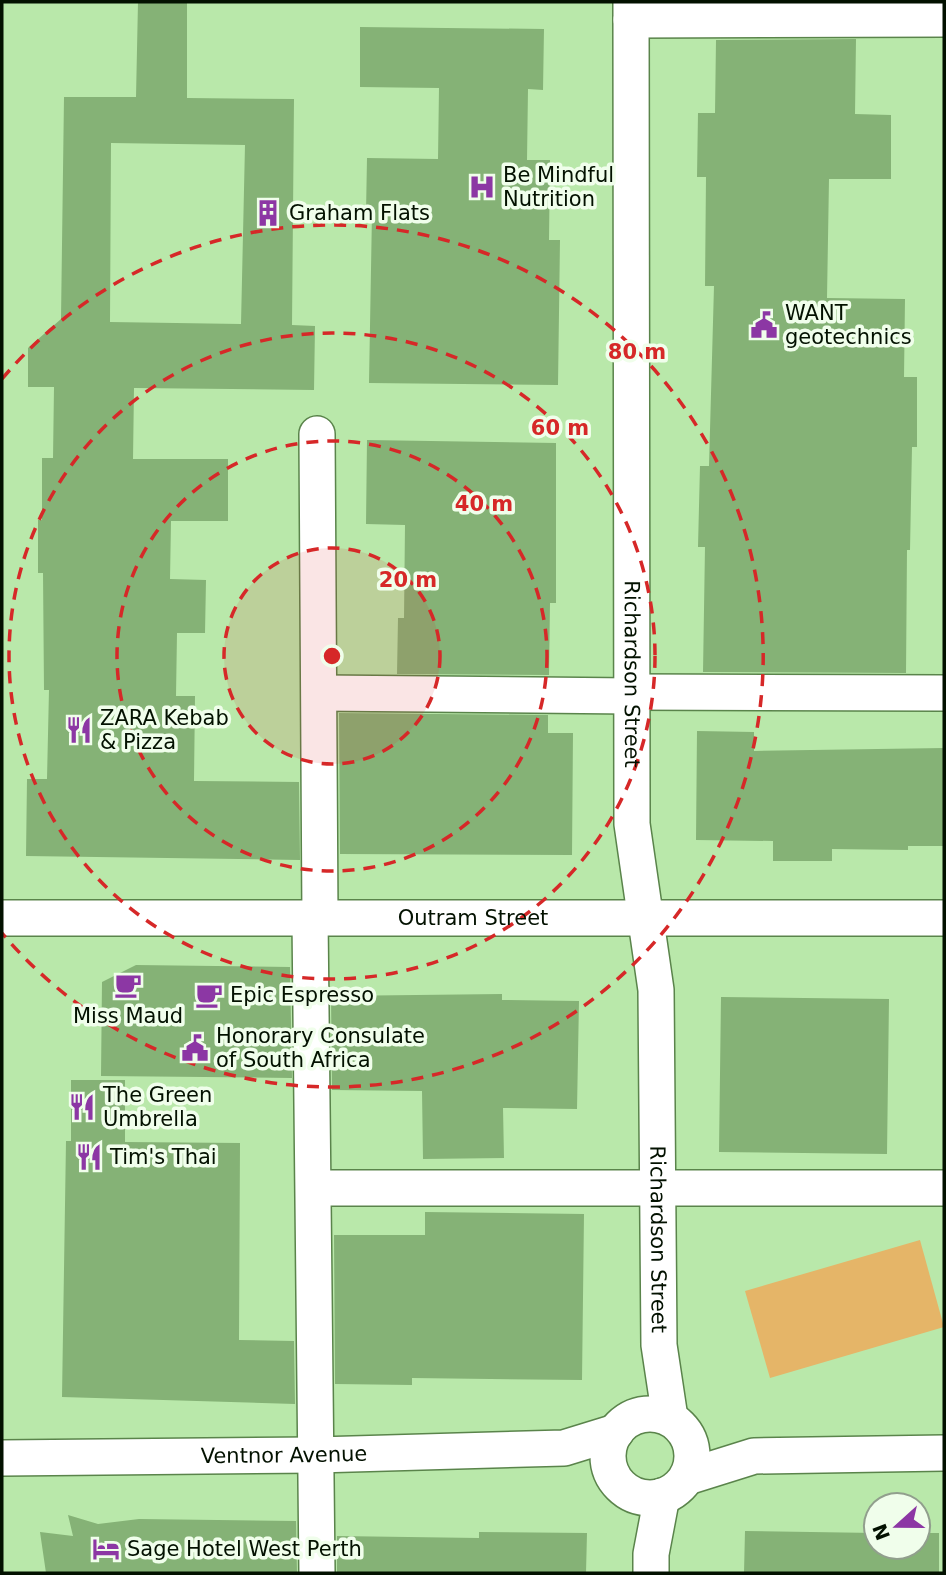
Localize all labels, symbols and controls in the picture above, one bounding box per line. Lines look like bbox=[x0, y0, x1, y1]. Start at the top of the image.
place label: Be Mindful Nutrition bbox=[503, 163, 614, 211]
hospital icon: Be Mindful Nutrition bbox=[467, 172, 497, 202]
building icon: Graham Flats bbox=[253, 198, 283, 228]
place label: Graham Flats bbox=[289, 201, 430, 225]
place label: WANT geotechnics bbox=[785, 301, 912, 349]
public building icon: WANT geotechnics bbox=[749, 310, 779, 340]
text: 80 m bbox=[608, 340, 666, 364]
text: 60 m bbox=[531, 416, 589, 440]
text: 40 m bbox=[455, 492, 513, 516]
text: 20 m bbox=[379, 568, 437, 592]
street label: Richardson Street bbox=[620, 580, 644, 768]
centre of rings bbox=[320, 644, 344, 668]
place label: ZARA Kebab & Pizza bbox=[100, 706, 229, 754]
restaurant icon: ZARA Kebab & Pizza bbox=[64, 715, 94, 745]
street label: Outram Street bbox=[398, 906, 548, 930]
cafe icon: Miss Maud bbox=[113, 970, 143, 1000]
cafe icon: Epic Espresso bbox=[194, 980, 224, 1010]
place label: Epic Espresso bbox=[230, 983, 374, 1007]
place label: Miss Maud bbox=[73, 1004, 183, 1028]
place label: Honorary Consulate of South Africa bbox=[216, 1024, 425, 1072]
public building icon: Honorary Consulate of South Africa bbox=[180, 1033, 210, 1063]
place label: The Green Umbrella bbox=[102, 1083, 212, 1131]
restaurant icon: The Green Umbrella bbox=[67, 1092, 97, 1122]
restaurant icon: Tim's Thai bbox=[74, 1142, 104, 1172]
place label: Tim's Thai bbox=[109, 1145, 217, 1169]
street label: Richardson Street bbox=[645, 1145, 671, 1333]
street label: Ventnor Avenue bbox=[200, 1442, 368, 1468]
north arrow bbox=[862, 1491, 932, 1561]
text: N bbox=[868, 1521, 894, 1543]
hotel icon: Sage Hotel West Perth bbox=[91, 1534, 121, 1564]
place label: Sage Hotel West Perth bbox=[127, 1537, 362, 1561]

